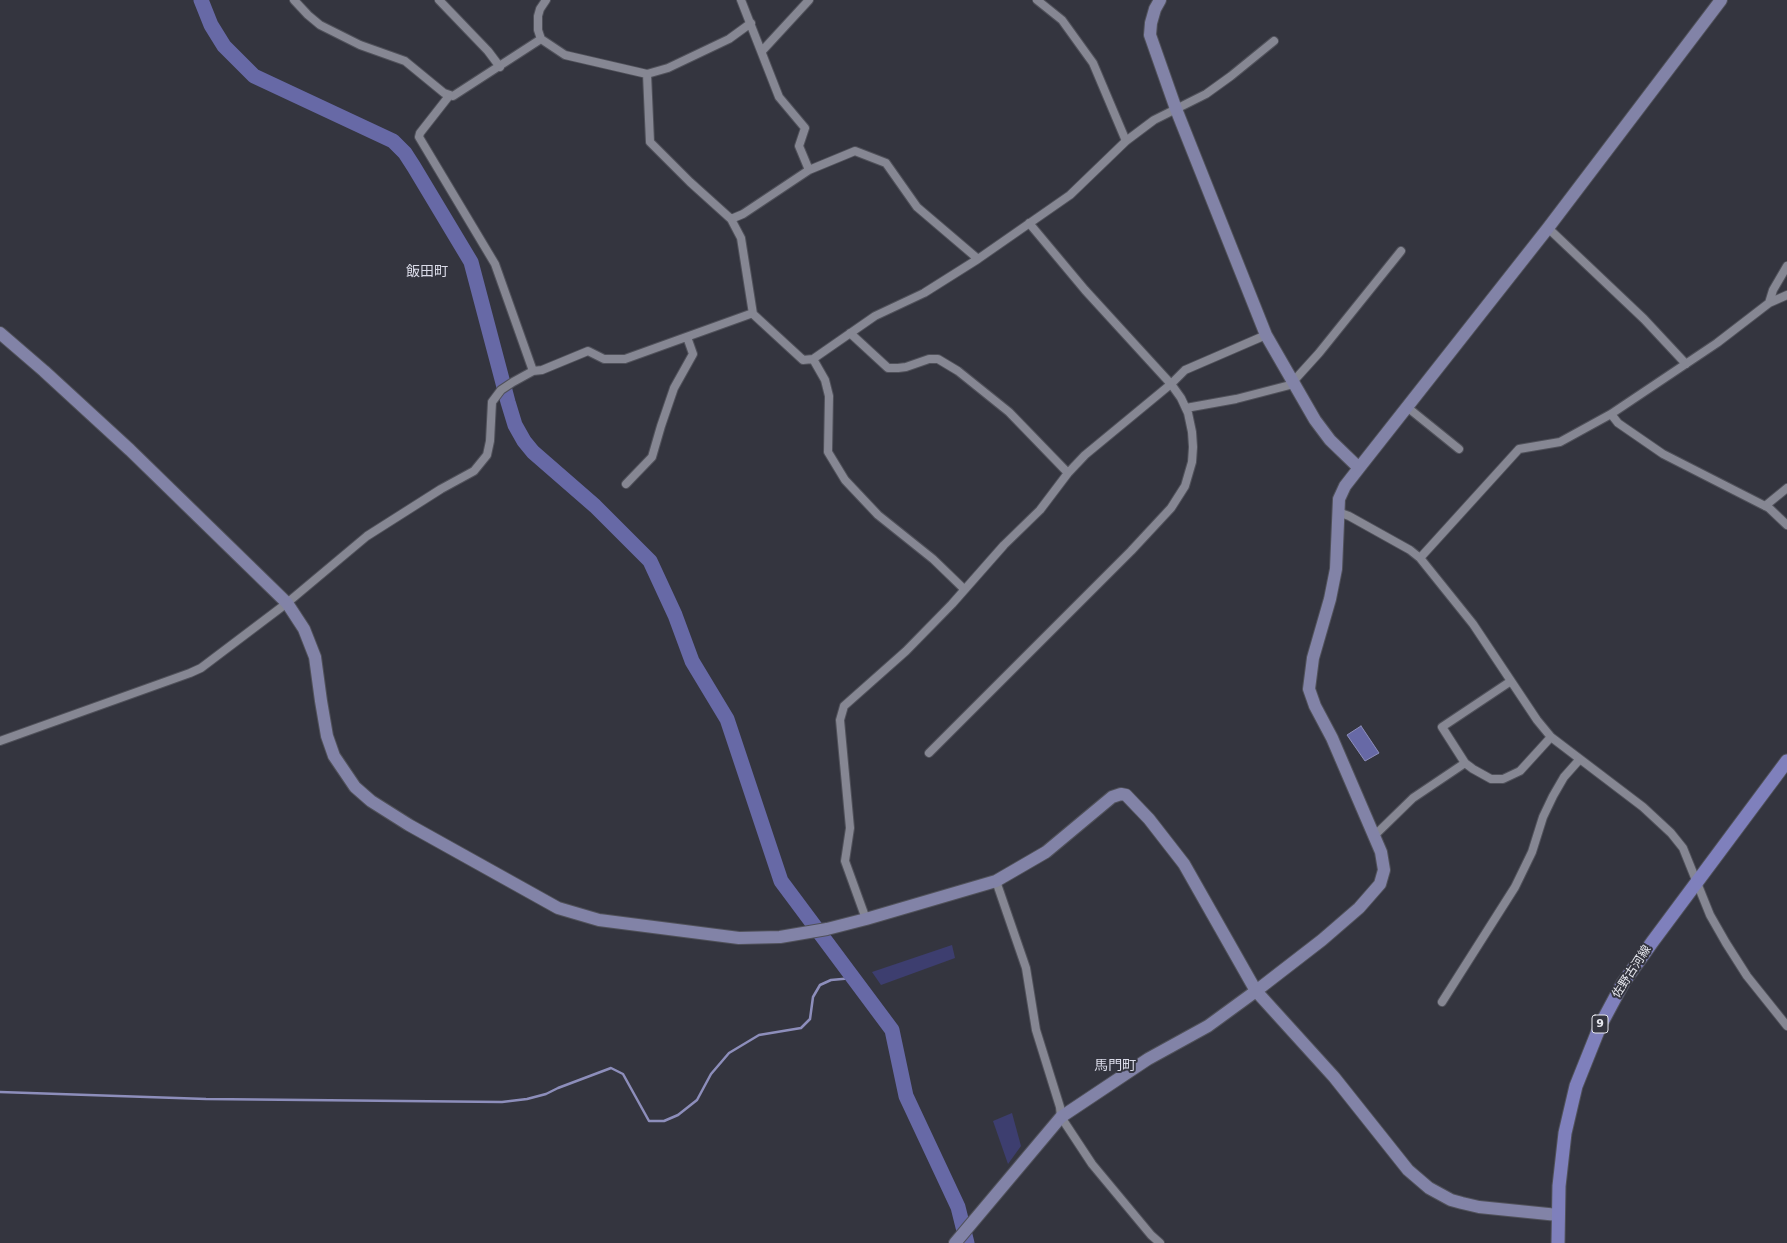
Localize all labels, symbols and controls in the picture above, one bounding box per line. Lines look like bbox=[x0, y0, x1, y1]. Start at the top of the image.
district label: 飯田町 bbox=[406, 264, 448, 280]
street label: 佐野古河線 bbox=[1610, 943, 1654, 1001]
road number: 9 bbox=[1592, 1015, 1608, 1033]
district label: 馬門町 bbox=[1094, 1058, 1136, 1074]

